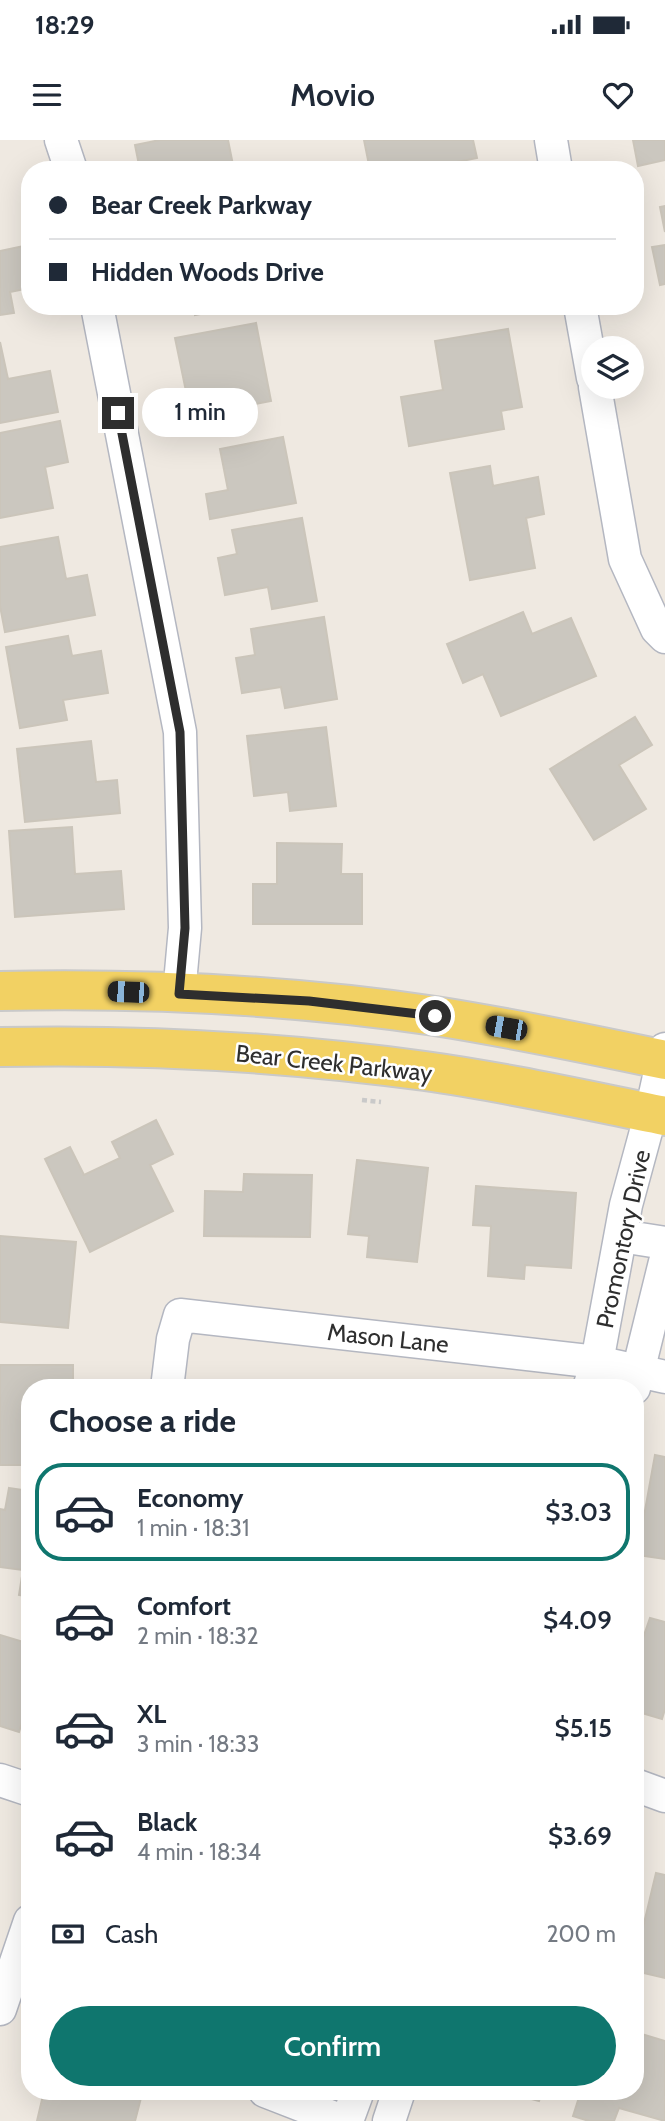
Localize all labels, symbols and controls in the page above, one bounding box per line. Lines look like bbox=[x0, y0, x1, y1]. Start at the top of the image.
text: 18:29 bbox=[35, 9, 94, 41]
text: Movio bbox=[290, 75, 375, 114]
icon: menu bbox=[28, 76, 66, 114]
icon: heart bbox=[599, 76, 637, 114]
text: Bear Creek Parkway bbox=[91, 189, 312, 221]
text: Hidden Woods Drive bbox=[91, 256, 324, 288]
map controls bbox=[581, 336, 644, 399]
button: layers bbox=[581, 336, 644, 399]
callout: 1 min bbox=[142, 388, 258, 438]
route end bbox=[102, 397, 134, 429]
text: 1 min bbox=[174, 398, 226, 426]
car bbox=[107, 981, 150, 1003]
route start bbox=[419, 1000, 451, 1032]
car bbox=[484, 1014, 529, 1042]
street label: Bear Creek Parkway bbox=[234, 1038, 434, 1088]
street label: Promontory Drive bbox=[590, 1147, 656, 1331]
street label: Mason Lane bbox=[326, 1317, 450, 1359]
text: Choose a ride bbox=[49, 1401, 236, 1440]
icon: car bbox=[53, 1481, 116, 1544]
text: Economy bbox=[137, 1482, 243, 1514]
text: $3.03 bbox=[545, 1496, 612, 1528]
text: 1 min · 18:31 bbox=[137, 1514, 250, 1542]
icon: car bbox=[53, 1589, 116, 1652]
text: Comfort bbox=[137, 1590, 231, 1622]
text: $4.09 bbox=[543, 1604, 612, 1636]
text: 2 min · 18:32 bbox=[137, 1622, 259, 1650]
icon: car bbox=[53, 1697, 116, 1760]
text: XL bbox=[137, 1698, 166, 1730]
text: $5.15 bbox=[554, 1712, 612, 1744]
text: 3 min · 18:33 bbox=[137, 1730, 259, 1758]
icon: car bbox=[53, 1805, 116, 1868]
text: Black bbox=[137, 1806, 197, 1838]
text: $3.69 bbox=[548, 1820, 612, 1852]
text: 4 min · 18:34 bbox=[137, 1838, 261, 1866]
icon: cash bbox=[49, 1915, 87, 1953]
text: Cash bbox=[105, 1918, 158, 1950]
text: 200 m bbox=[546, 1920, 616, 1948]
button: Confirm bbox=[49, 2006, 616, 2086]

